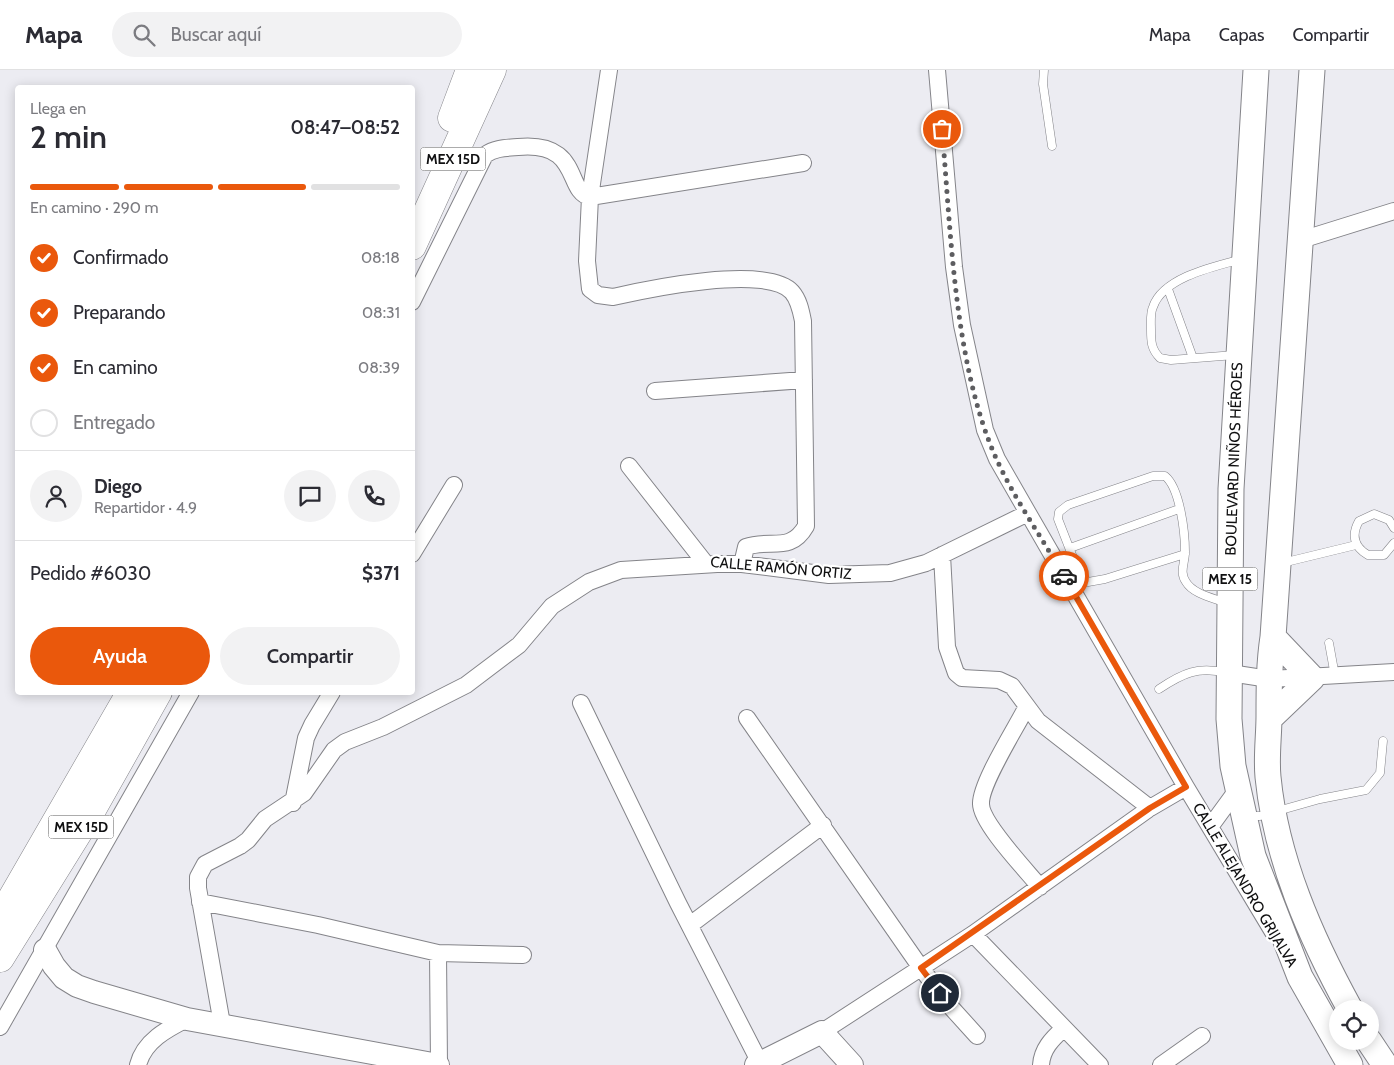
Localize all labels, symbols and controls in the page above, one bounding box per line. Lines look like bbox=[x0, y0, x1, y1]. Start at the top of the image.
search box bbox=[112, 12, 462, 57]
text: Mapa bbox=[25, 20, 82, 49]
icon: search bbox=[130, 21, 158, 49]
text: Buscar aquí bbox=[170, 23, 261, 46]
text: Mapa bbox=[1149, 24, 1191, 46]
text: Capas bbox=[1219, 24, 1265, 46]
text: Compartir bbox=[1293, 24, 1369, 46]
text: Llega en bbox=[30, 99, 86, 118]
pin bbox=[921, 108, 963, 150]
icon: bag bbox=[928, 115, 956, 143]
text: 08:47–08:52 bbox=[291, 116, 400, 139]
text: 2 min bbox=[30, 117, 107, 156]
road number: MEX 15D bbox=[420, 148, 486, 170]
text: En camino · 290 m bbox=[30, 198, 159, 217]
icon: check bbox=[30, 244, 58, 272]
text: Confirmado bbox=[73, 246, 169, 269]
text: 08:18 bbox=[361, 248, 400, 267]
icon: check bbox=[30, 299, 58, 327]
text: Preparando bbox=[73, 301, 166, 324]
text: 08:31 bbox=[362, 303, 400, 322]
icon: check bbox=[30, 354, 58, 382]
text: En camino bbox=[73, 356, 158, 379]
text: 08:39 bbox=[358, 358, 400, 377]
street label: BOULEVARD NIÑOS HÉROES bbox=[1221, 362, 1246, 556]
text: Entregado bbox=[73, 411, 155, 434]
button: person bbox=[30, 470, 82, 522]
button: chat bbox=[284, 470, 336, 522]
button: phone bbox=[348, 470, 400, 522]
text: Diego bbox=[94, 475, 142, 498]
text: Repartidor · 4.9 bbox=[94, 498, 197, 517]
courier bbox=[1039, 551, 1089, 601]
street label: CALLE RAMÓN ORTIZ bbox=[710, 552, 853, 583]
text: Pedido #6030 bbox=[30, 562, 151, 585]
text: $371 bbox=[362, 562, 400, 585]
icon: car bbox=[1050, 562, 1078, 590]
road number: MEX 15 bbox=[1202, 568, 1258, 590]
button: Ayuda bbox=[30, 627, 210, 685]
button: Compartir bbox=[220, 627, 400, 685]
street label: CALLE ALEJANDRO GRIJALVA bbox=[1189, 800, 1302, 971]
road number: MEX 15D bbox=[48, 816, 114, 839]
pin bbox=[919, 972, 961, 1014]
icon: home bbox=[926, 979, 954, 1007]
map controls bbox=[1329, 1000, 1379, 1050]
button: locate bbox=[1329, 1000, 1379, 1050]

